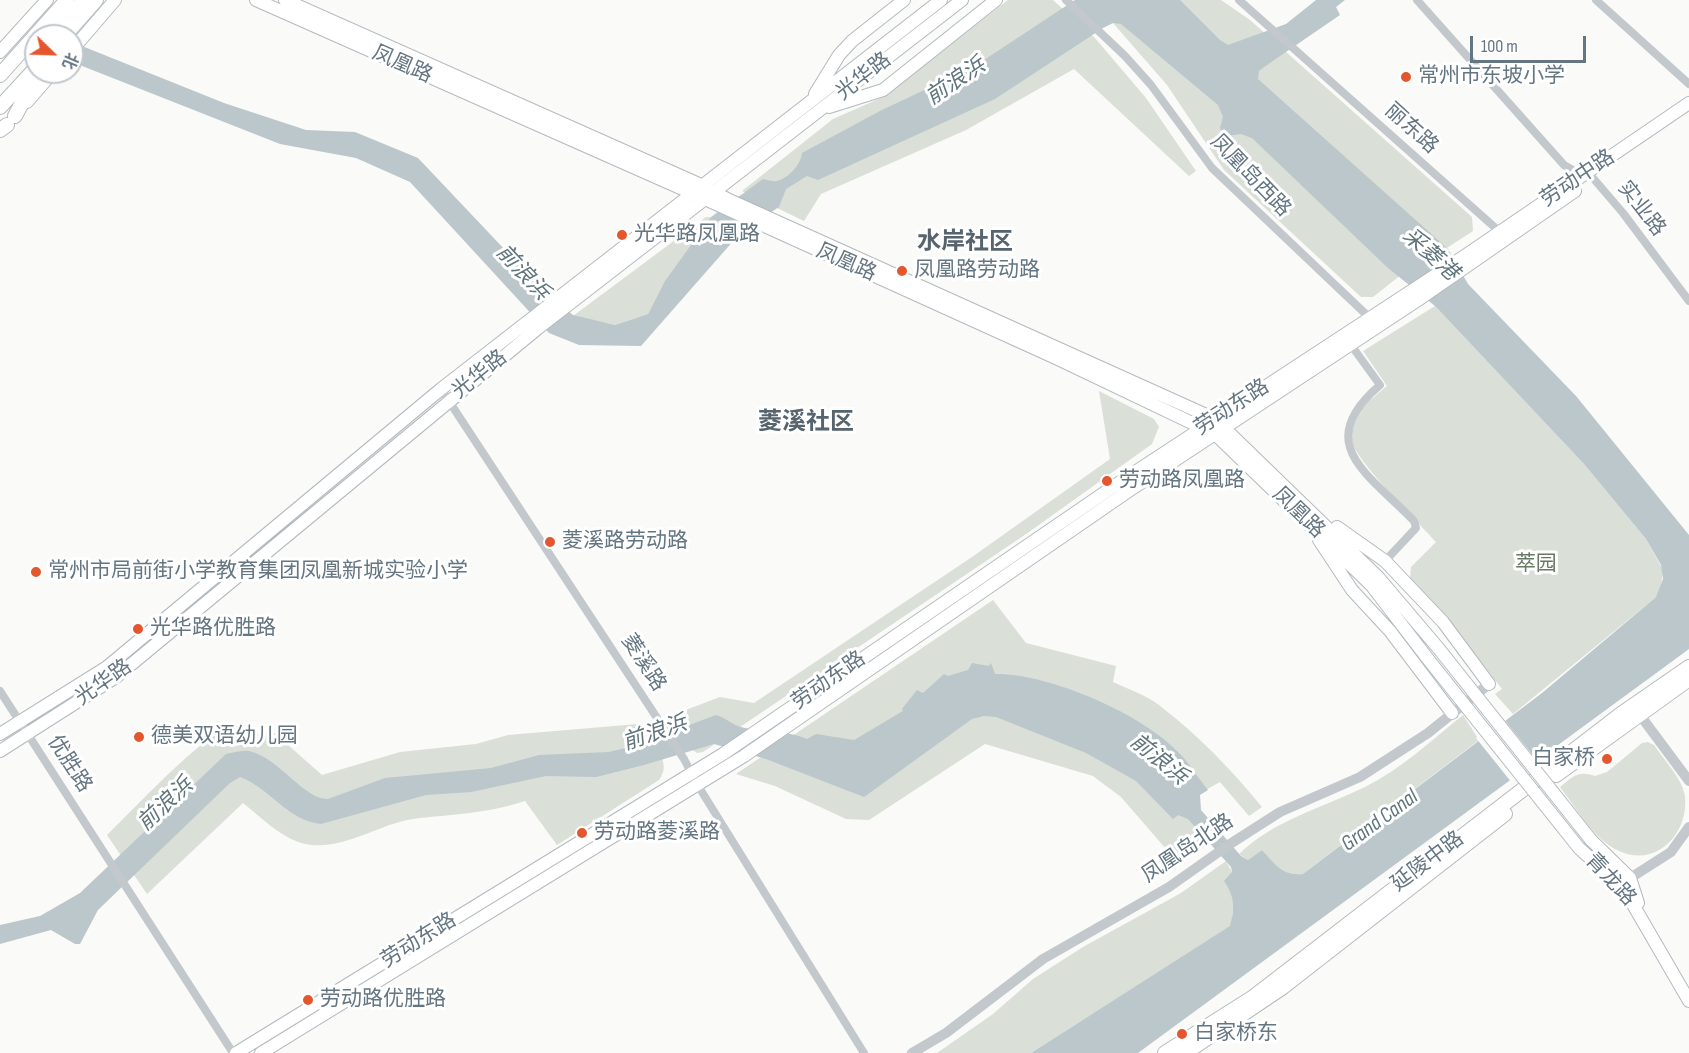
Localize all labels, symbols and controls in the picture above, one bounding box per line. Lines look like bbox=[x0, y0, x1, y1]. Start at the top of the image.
north arrow bbox=[24, 24, 84, 84]
scale bar bbox=[1473, 24, 1588, 62]
text: 100 m bbox=[1481, 36, 1518, 57]
street label: 凤凰路 bbox=[368, 41, 436, 89]
street label: 光华路 bbox=[831, 48, 897, 106]
text: 北 bbox=[57, 49, 81, 72]
water label: 前浪浜 bbox=[921, 53, 991, 111]
place label: 常州市东坡小学 bbox=[1418, 64, 1565, 90]
marker: 常州市东坡小学 bbox=[1399, 70, 1413, 84]
street label: 丽东路 bbox=[1379, 99, 1443, 159]
street label: 凤凰岛西路 bbox=[1204, 129, 1296, 223]
street label: 劳动中路 bbox=[1536, 145, 1620, 213]
street label: 实业路 bbox=[1612, 176, 1670, 242]
place label: 光华路凤凰路 bbox=[634, 222, 760, 248]
water label: 采菱港 bbox=[1397, 223, 1463, 287]
marker: 光华路凤凰路 bbox=[615, 228, 629, 242]
district label: 水岸社区 bbox=[917, 229, 1013, 257]
street label: 凤凰路 bbox=[812, 239, 880, 287]
water label: 前浪浜 bbox=[490, 240, 554, 306]
place label: 凤凰路劳动路 bbox=[914, 258, 1040, 284]
marker: 凤凰路劳动路 bbox=[895, 264, 909, 278]
street label: 光华路 bbox=[448, 345, 512, 405]
street label: 劳动东路 bbox=[1190, 375, 1274, 441]
district label: 菱溪社区 bbox=[758, 409, 854, 437]
place label: 劳动路凤凰路 bbox=[1119, 468, 1245, 494]
marker: 劳动路凤凰路 bbox=[1100, 474, 1114, 488]
street label: 凤凰路 bbox=[1267, 482, 1329, 544]
place label: 菱溪路劳动路 bbox=[562, 529, 688, 555]
marker: 菱溪路劳动路 bbox=[543, 535, 557, 549]
park label: 萃园 bbox=[1515, 552, 1557, 578]
place label: 常州市局前街小学教育集团凤凰新城实验小学 bbox=[48, 559, 468, 585]
marker: 常州市局前街小学教育集团凤凰新城实验小学 bbox=[29, 565, 43, 579]
place label: 光华路优胜路 bbox=[150, 616, 276, 642]
marker: 光华路优胜路 bbox=[131, 622, 145, 636]
street label: 菱溪路 bbox=[615, 630, 671, 696]
street label: 劳动东路 bbox=[787, 647, 871, 715]
street label: 光华路 bbox=[71, 655, 137, 711]
water label: 前浪浜 bbox=[620, 711, 690, 757]
place label: 德美双语幼儿园 bbox=[151, 724, 298, 750]
water label: 前浪浜 bbox=[1124, 729, 1192, 791]
marker: 德美双语幼儿园 bbox=[132, 730, 146, 744]
street label: 优胜路 bbox=[41, 731, 97, 797]
place label: 白家桥 bbox=[1532, 746, 1595, 772]
marker: 白家桥 bbox=[1600, 752, 1614, 766]
water label: 前浪浜 bbox=[133, 773, 199, 837]
water label: Grand Canal bbox=[1336, 784, 1424, 858]
street label: 凤凰岛北路 bbox=[1137, 809, 1239, 889]
place label: 劳动路菱溪路 bbox=[594, 820, 720, 846]
marker: 劳动路菱溪路 bbox=[575, 826, 589, 840]
street label: 延陵中路 bbox=[1387, 827, 1469, 897]
street label: 青龙路 bbox=[1579, 848, 1641, 912]
street label: 劳动东路 bbox=[377, 908, 461, 974]
place label: 劳动路优胜路 bbox=[320, 987, 446, 1013]
marker: 劳动路优胜路 bbox=[301, 993, 315, 1007]
place label: 白家桥东 bbox=[1194, 1021, 1278, 1047]
marker: 白家桥东 bbox=[1175, 1027, 1189, 1041]

